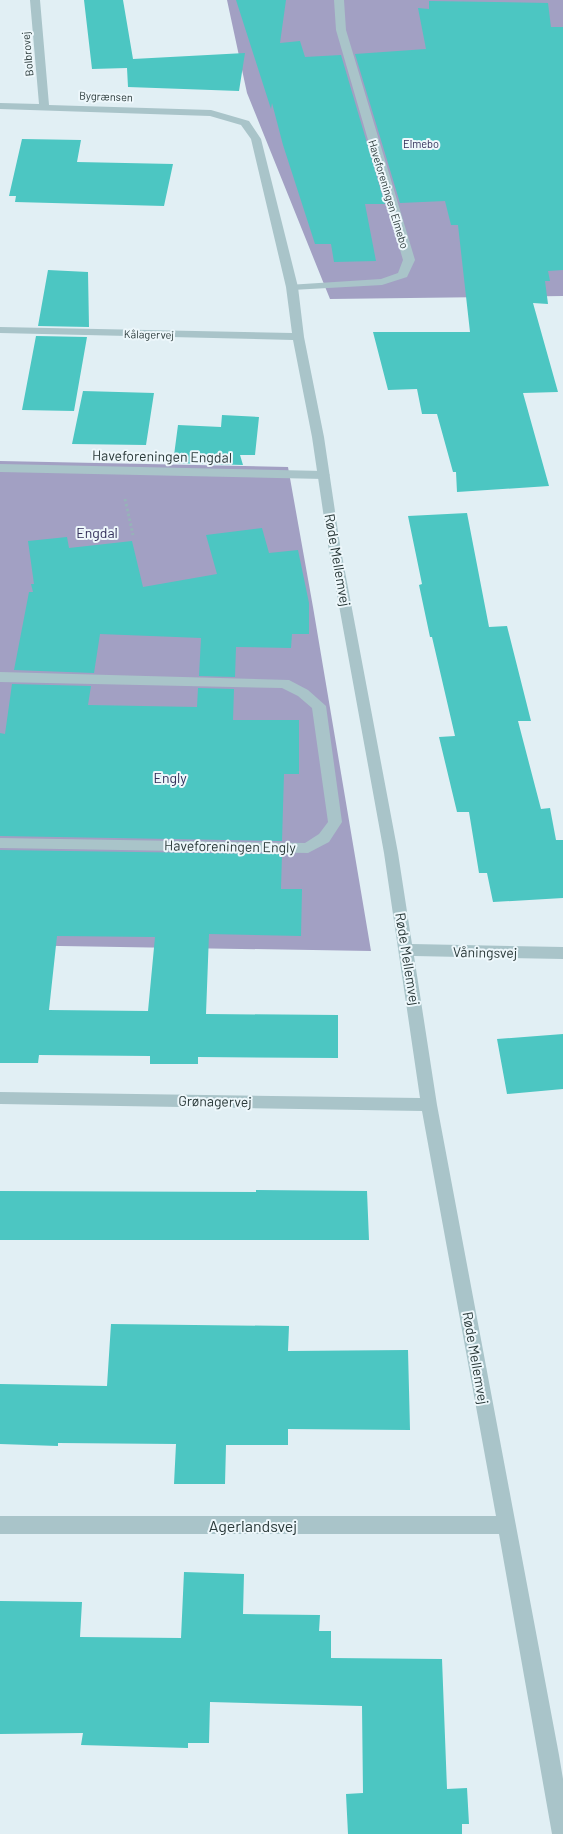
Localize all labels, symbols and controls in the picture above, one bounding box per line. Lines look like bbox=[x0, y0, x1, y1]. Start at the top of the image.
street label: Bolbrovej bbox=[19, 31, 35, 77]
street label: Bygrænsen bbox=[79, 89, 133, 103]
park label: Elmebo bbox=[403, 137, 439, 150]
street label: Haveforeningen Elmebo bbox=[366, 138, 412, 250]
street label: Kålagervej bbox=[124, 327, 174, 341]
street label: Haveforeningen Engdal bbox=[92, 446, 232, 466]
street label: Røde Mellemvej bbox=[321, 512, 355, 608]
park label: Engdal bbox=[76, 524, 118, 541]
park label: Engly bbox=[153, 769, 187, 786]
street label: Haveforeningen Engly bbox=[164, 836, 296, 856]
street label: Røde Mellemvej bbox=[392, 911, 424, 1007]
street label: Våningsvej bbox=[453, 943, 517, 961]
street label: Grønagervej bbox=[178, 1092, 252, 1110]
street label: Røde Mellemvej bbox=[459, 1310, 493, 1406]
street label: Agerlandsvej bbox=[209, 1516, 297, 1535]

